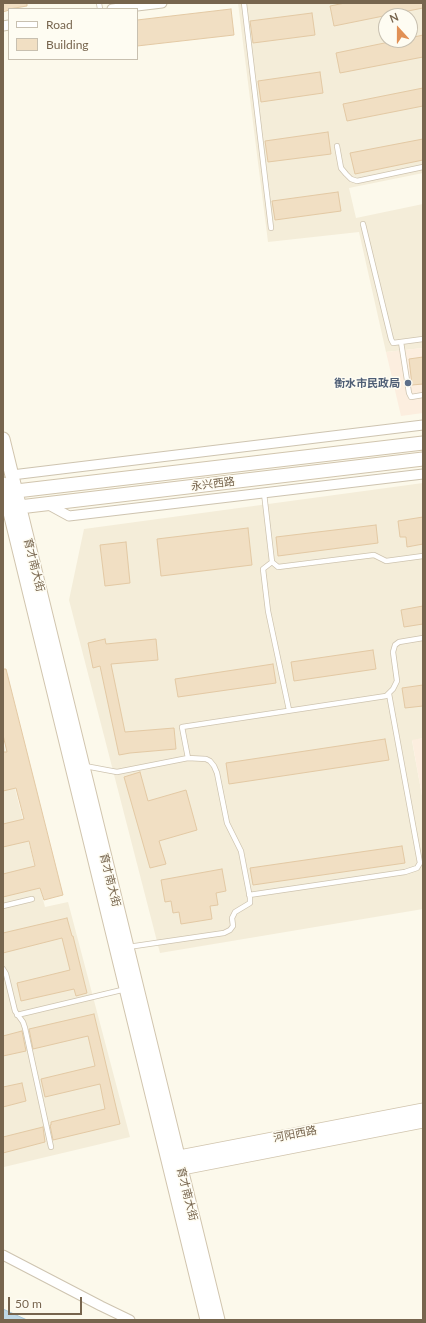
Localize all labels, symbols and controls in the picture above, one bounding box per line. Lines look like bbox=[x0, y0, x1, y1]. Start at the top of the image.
legend bbox=[8, 8, 138, 60]
north arrow bbox=[378, 8, 418, 48]
text: N bbox=[388, 10, 400, 25]
text: Road bbox=[46, 17, 73, 32]
text: Building bbox=[46, 37, 89, 52]
place label: 衡水市民政局 bbox=[334, 376, 400, 390]
marker: 衡水市民政局 bbox=[403, 378, 413, 388]
street label: 永兴西路 bbox=[190, 475, 236, 493]
street label: 育才南大街 bbox=[21, 537, 47, 593]
street label: 育才南大街 bbox=[97, 852, 123, 908]
street label: 河阳西路 bbox=[272, 1123, 318, 1145]
street label: 育才南大街 bbox=[174, 1166, 200, 1222]
scale bar bbox=[10, 1289, 84, 1315]
text: 50 m bbox=[15, 1296, 42, 1311]

